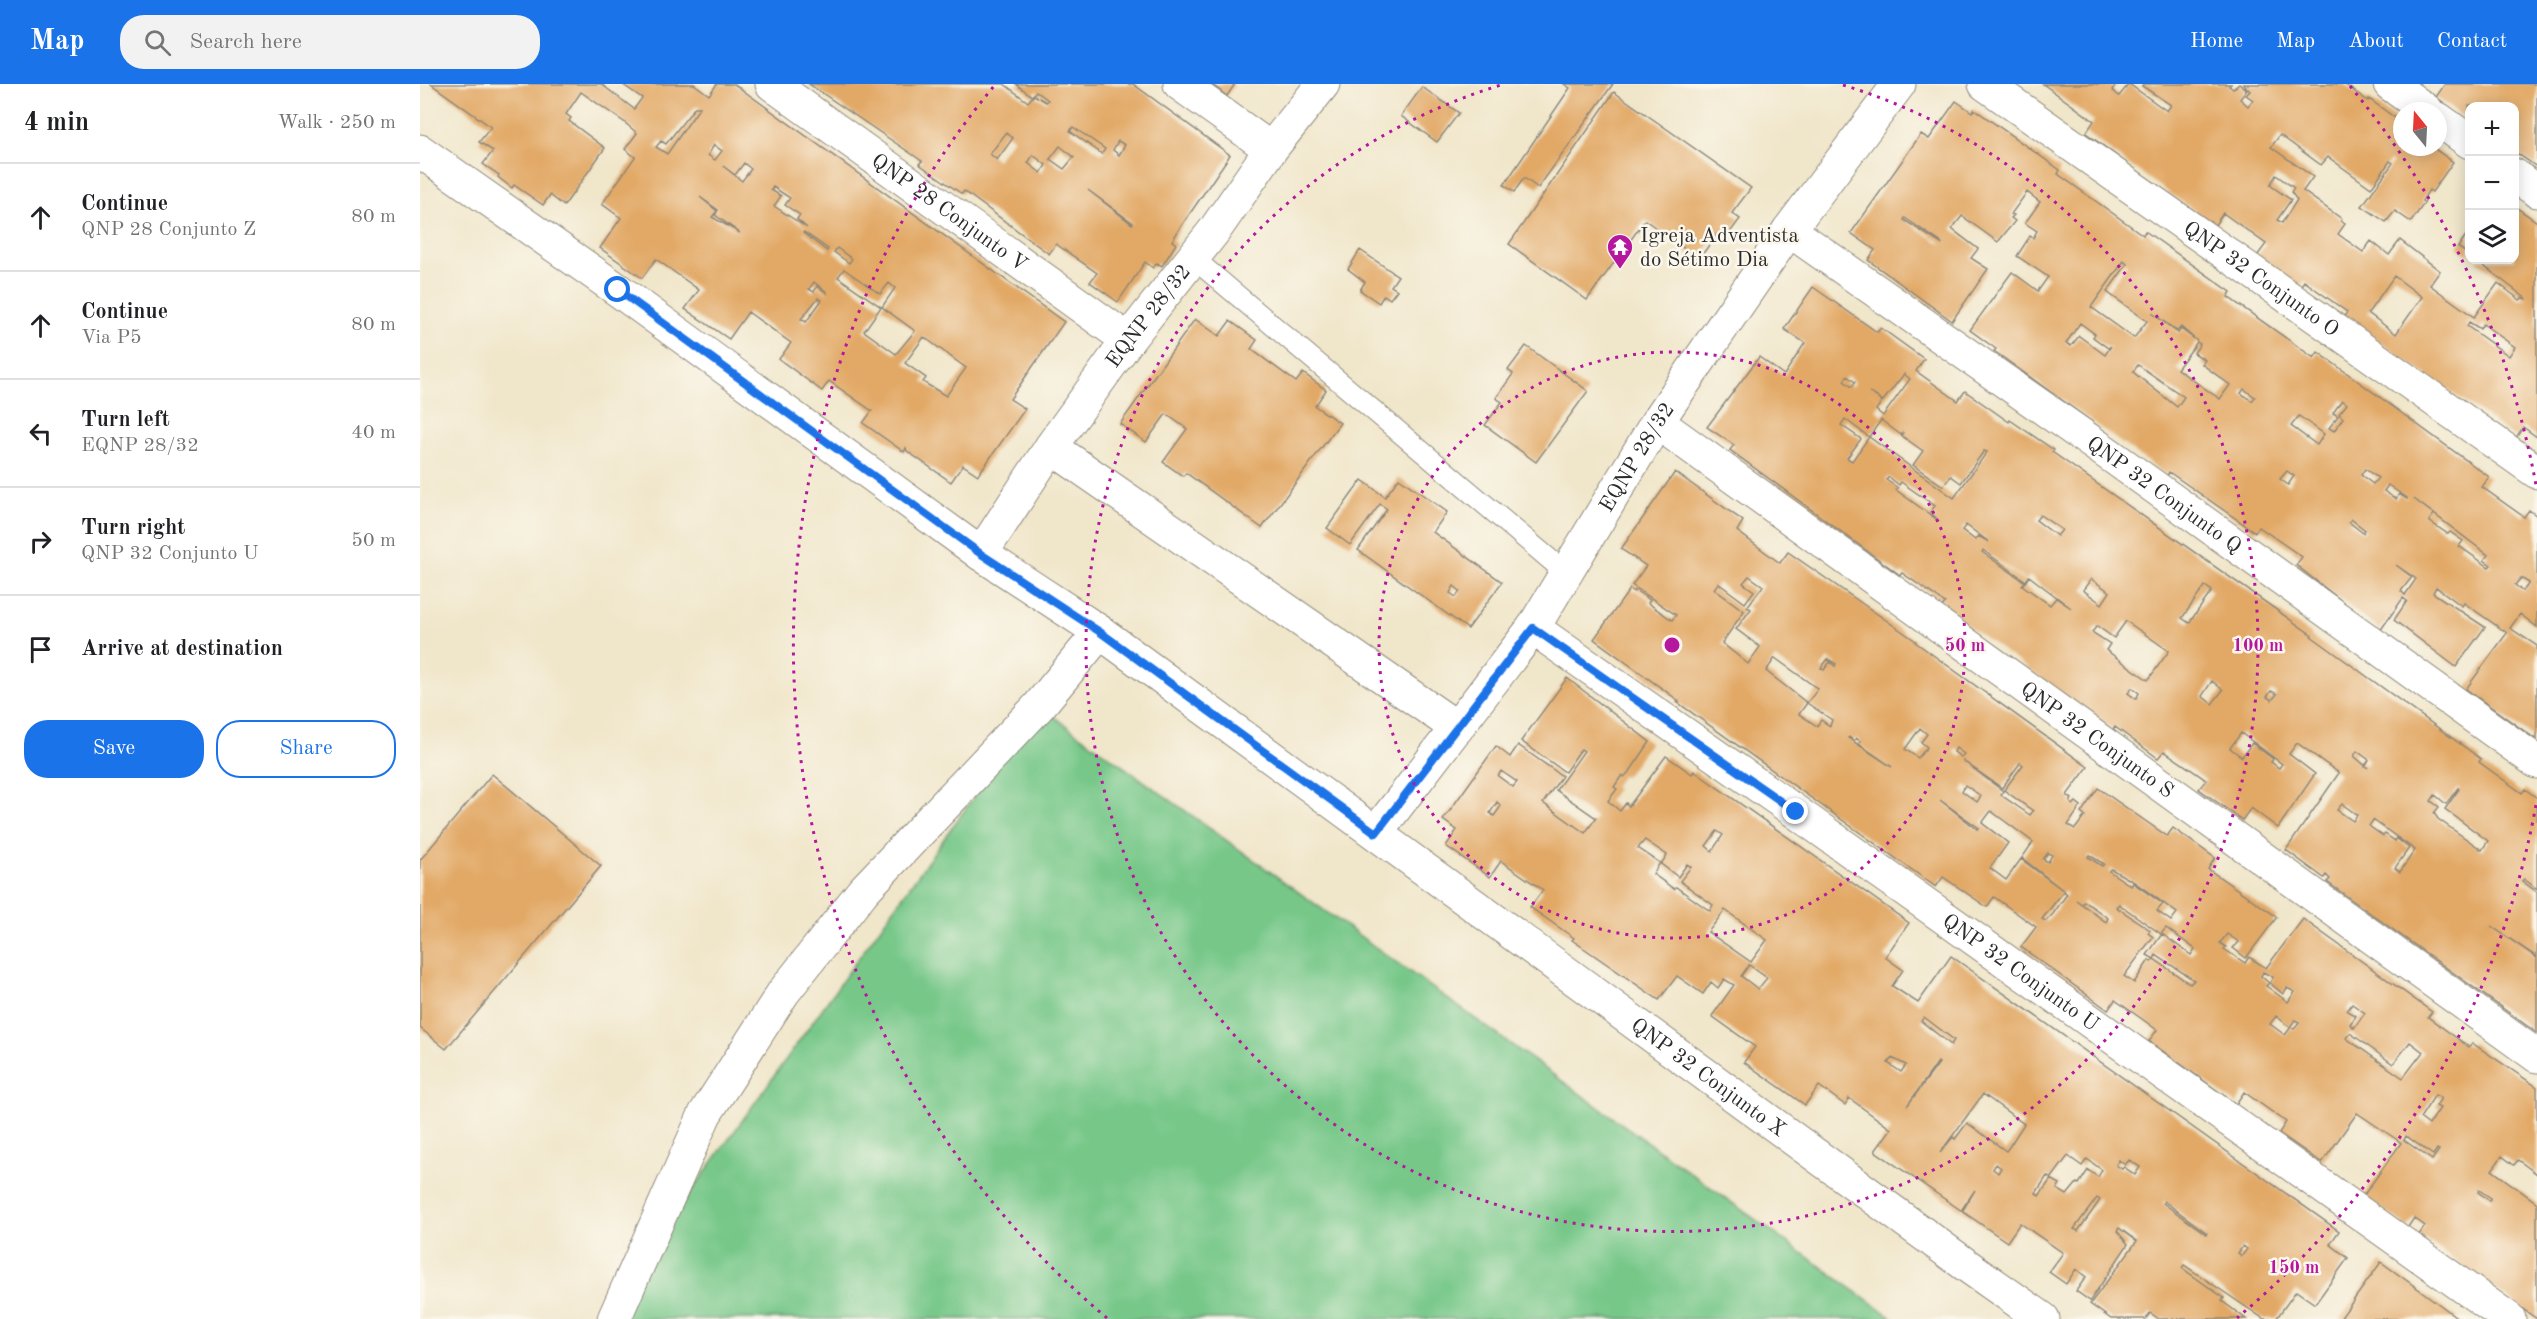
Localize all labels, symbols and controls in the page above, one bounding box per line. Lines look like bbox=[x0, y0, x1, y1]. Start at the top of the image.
search box bbox=[120, 15, 540, 69]
icon: search bbox=[141, 26, 174, 59]
text: Map bbox=[30, 28, 84, 56]
text: Search here bbox=[189, 31, 302, 53]
text: Home bbox=[2190, 31, 2243, 52]
text: Map bbox=[2276, 31, 2315, 52]
text: About bbox=[2348, 31, 2404, 52]
text: Contact bbox=[2437, 31, 2507, 52]
north arrow bbox=[2393, 102, 2447, 156]
map controls bbox=[2465, 102, 2519, 264]
button: + bbox=[2465, 102, 2519, 156]
text: 4 min bbox=[24, 110, 89, 136]
text: Walk · 250 m bbox=[277, 113, 396, 133]
street label: QNP 28 Conjunto V bbox=[867, 150, 1031, 276]
button: − bbox=[2465, 156, 2519, 210]
text: Continue bbox=[81, 193, 168, 215]
icon: ahead bbox=[24, 201, 57, 234]
text: 80 m bbox=[351, 207, 396, 227]
button: layers bbox=[2465, 210, 2519, 264]
street label: QNP 32 Conjunto O bbox=[2179, 218, 2342, 341]
text: QNP 28 Conjunto Z bbox=[81, 220, 256, 240]
place label: Igreja Adventista do Sétimo Dia bbox=[1640, 226, 1799, 271]
temple icon: Igreja Adventista do Sétimo Dia bbox=[1605, 232, 1635, 270]
street label: EQNP 28/32 bbox=[1103, 261, 1195, 372]
route start bbox=[604, 276, 630, 302]
text: Continue bbox=[81, 301, 168, 323]
icon: ahead bbox=[24, 309, 57, 342]
text: 80 m bbox=[351, 315, 396, 335]
text: Via P5 bbox=[81, 328, 142, 348]
street label: EQNP 28/32 bbox=[1596, 399, 1679, 516]
text: Turn left bbox=[81, 409, 170, 431]
icon: left bbox=[24, 417, 57, 450]
text: 40 m bbox=[351, 423, 396, 443]
street label: QNP 32 Conjunto Q bbox=[2082, 433, 2245, 558]
text: EQNP 28/32 bbox=[81, 436, 199, 456]
text: Turn right bbox=[81, 517, 185, 539]
icon: right bbox=[24, 525, 57, 558]
text: 50 m bbox=[351, 531, 396, 551]
text: QNP 32 Conjunto U bbox=[81, 544, 259, 564]
icon: arrive bbox=[24, 633, 57, 666]
centre of rings bbox=[1662, 635, 1682, 655]
text: 50 m bbox=[1945, 637, 1985, 655]
text: 100 m bbox=[2233, 637, 2283, 655]
text: Arrive at destination bbox=[81, 638, 283, 660]
street label: QNP 32 Conjunto S bbox=[2016, 679, 2177, 803]
button: Save bbox=[24, 720, 204, 778]
button: Share bbox=[216, 720, 396, 778]
route end bbox=[1782, 798, 1808, 824]
street label: QNP 32 Conjunto U bbox=[1938, 911, 2102, 1036]
street label: QNP 32 Conjunto X bbox=[1627, 1015, 1789, 1142]
text: 150 m bbox=[2269, 1259, 2319, 1277]

